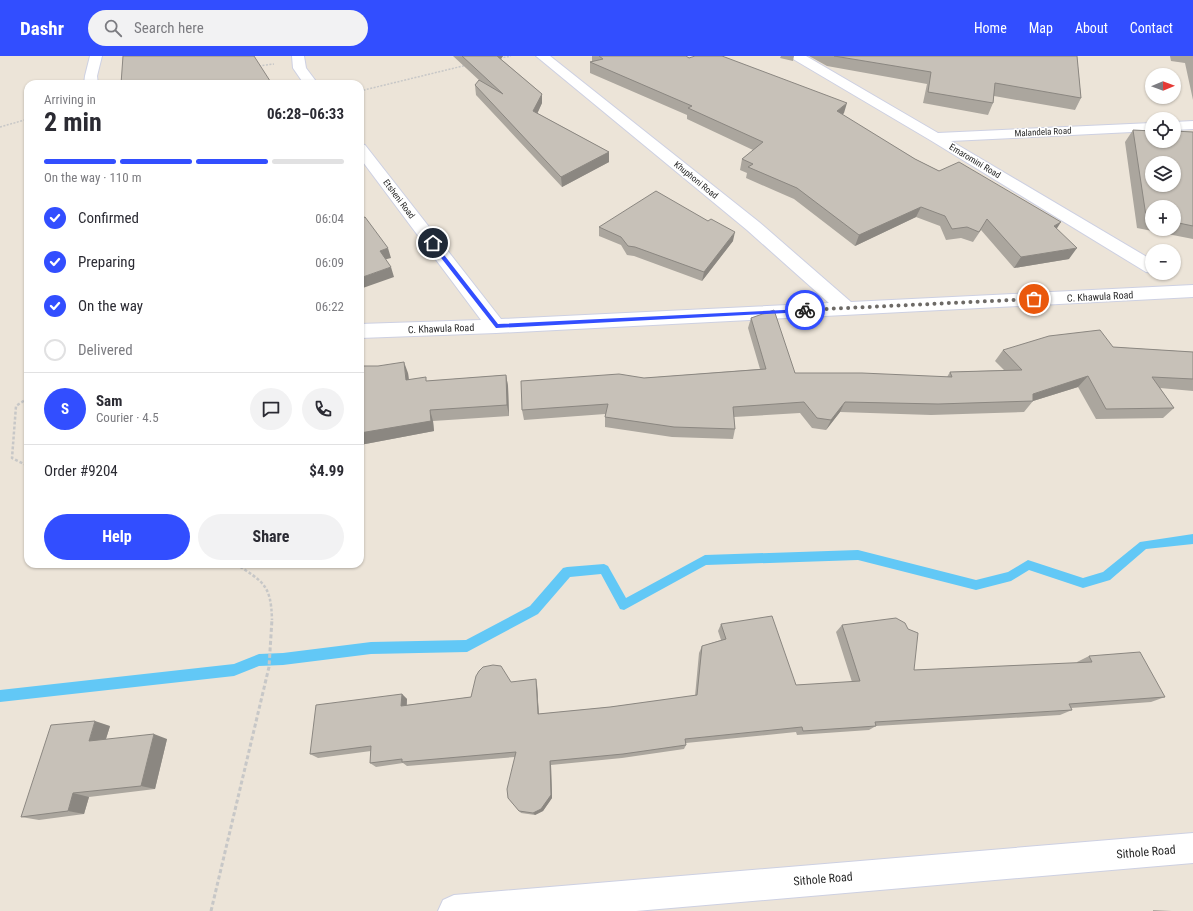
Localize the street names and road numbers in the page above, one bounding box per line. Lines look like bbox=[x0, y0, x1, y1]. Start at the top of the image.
street label: Malandela Road bbox=[1014, 126, 1072, 138]
street label: Emaromini Road bbox=[948, 142, 1002, 180]
street label: Khuphoni Road bbox=[672, 159, 720, 201]
street label: Etsheni Road bbox=[381, 177, 417, 221]
street label: C. Khawula Road bbox=[1067, 289, 1134, 304]
street label: C. Khawula Road bbox=[408, 322, 474, 335]
street label: Sithole Road bbox=[1116, 842, 1176, 862]
street label: Sithole Road bbox=[793, 869, 853, 889]

